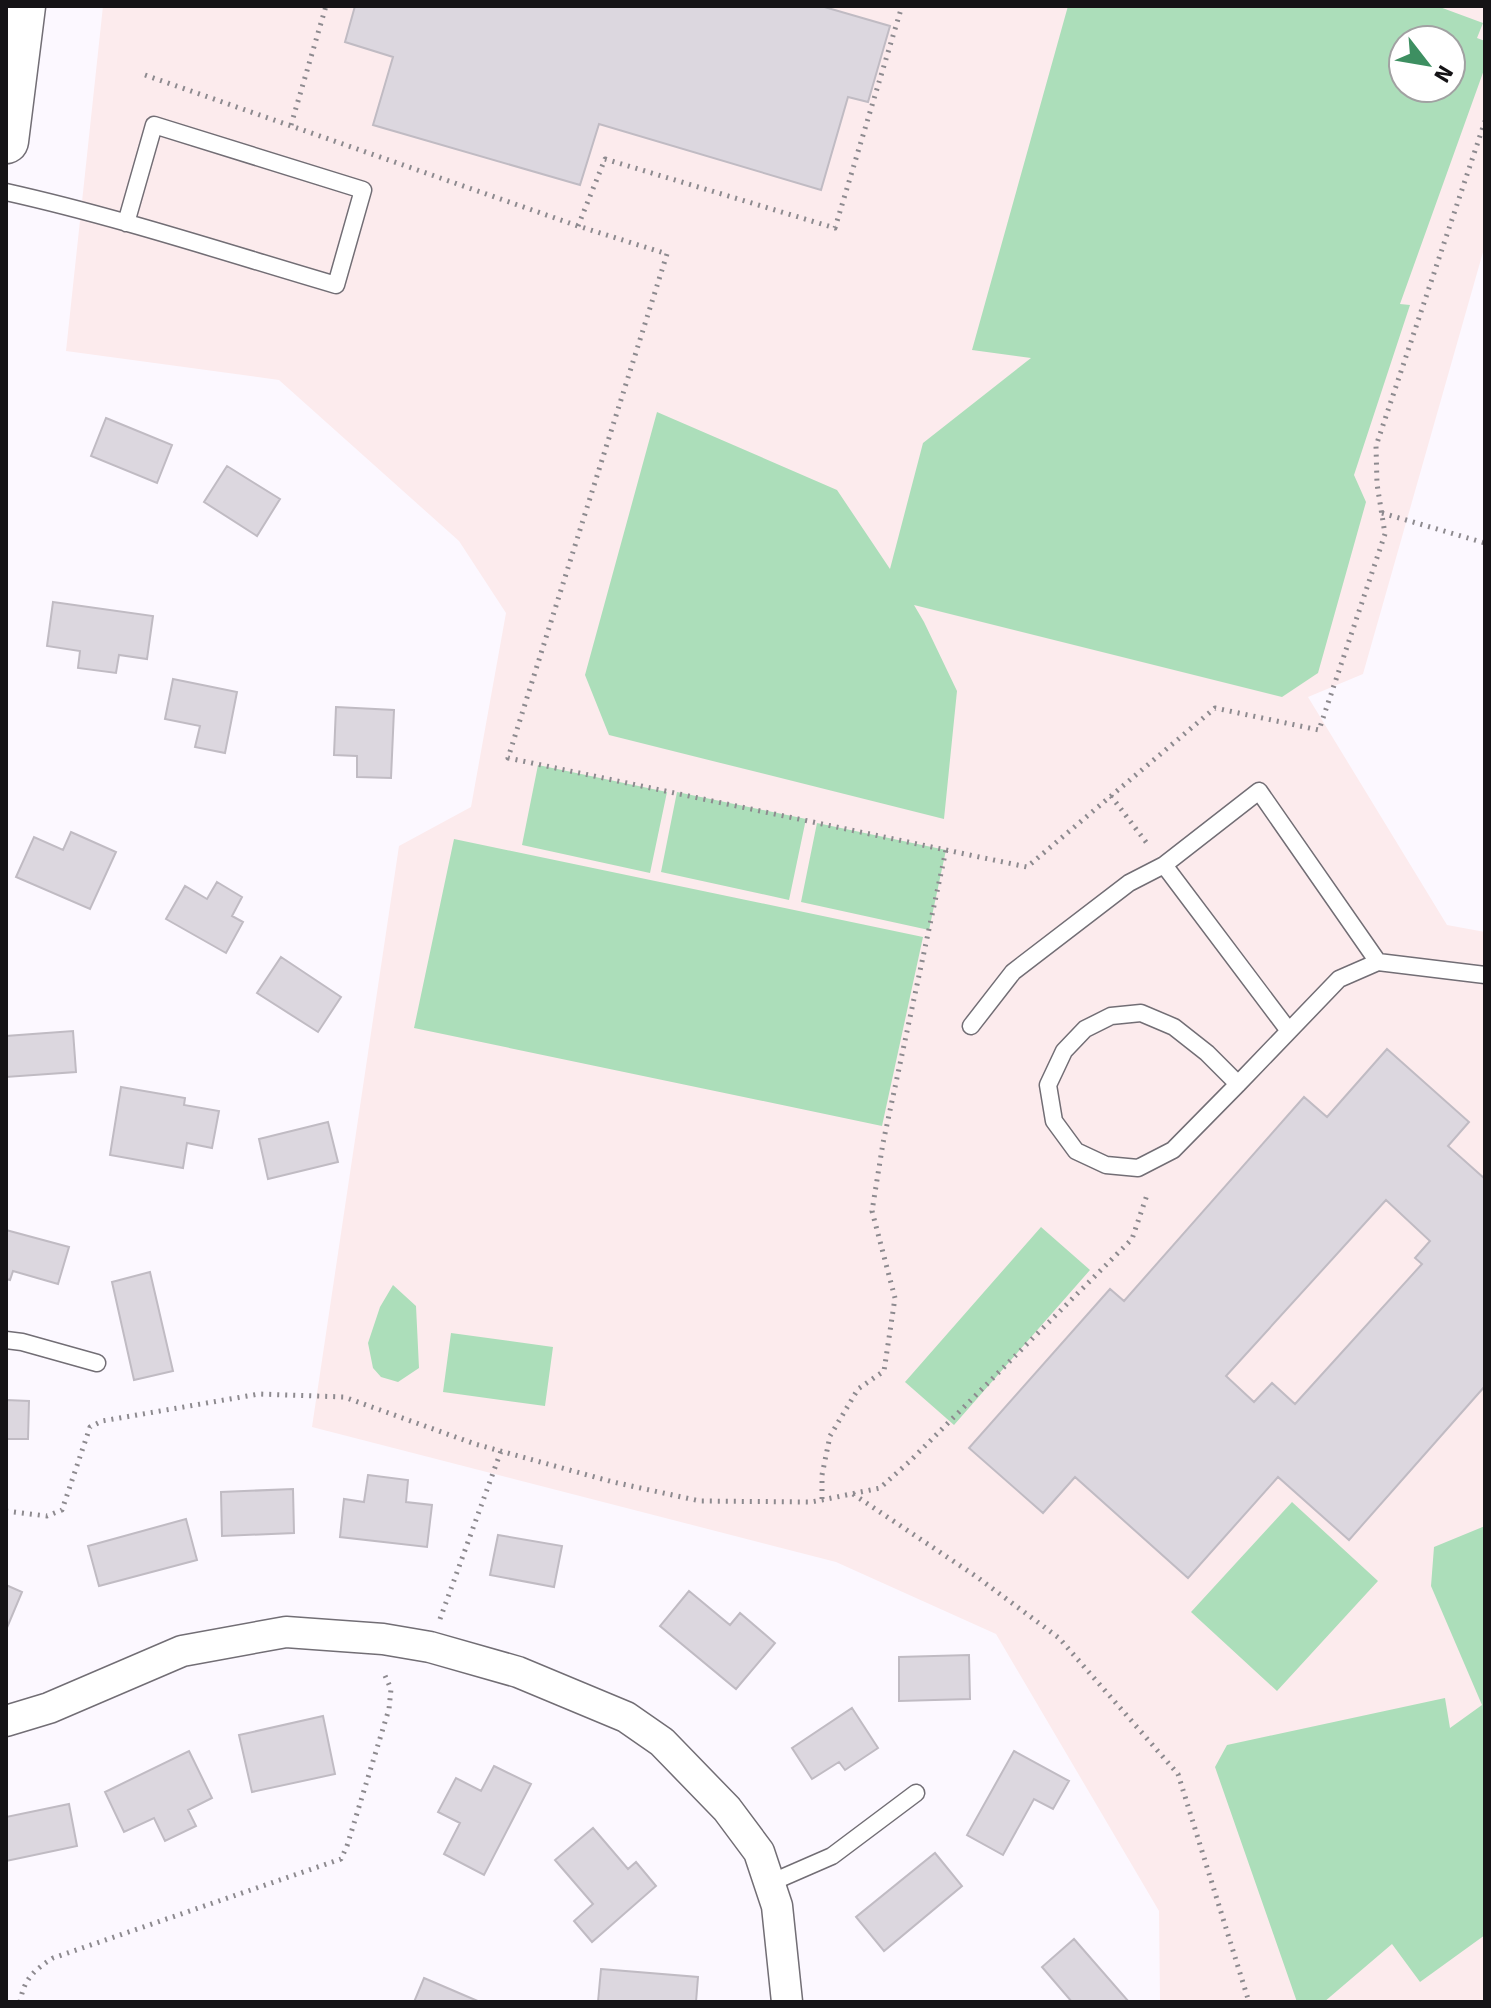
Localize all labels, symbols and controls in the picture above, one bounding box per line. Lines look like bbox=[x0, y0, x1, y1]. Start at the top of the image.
north arrow bbox=[1387, 24, 1467, 104]
text: N bbox=[1428, 61, 1459, 88]

